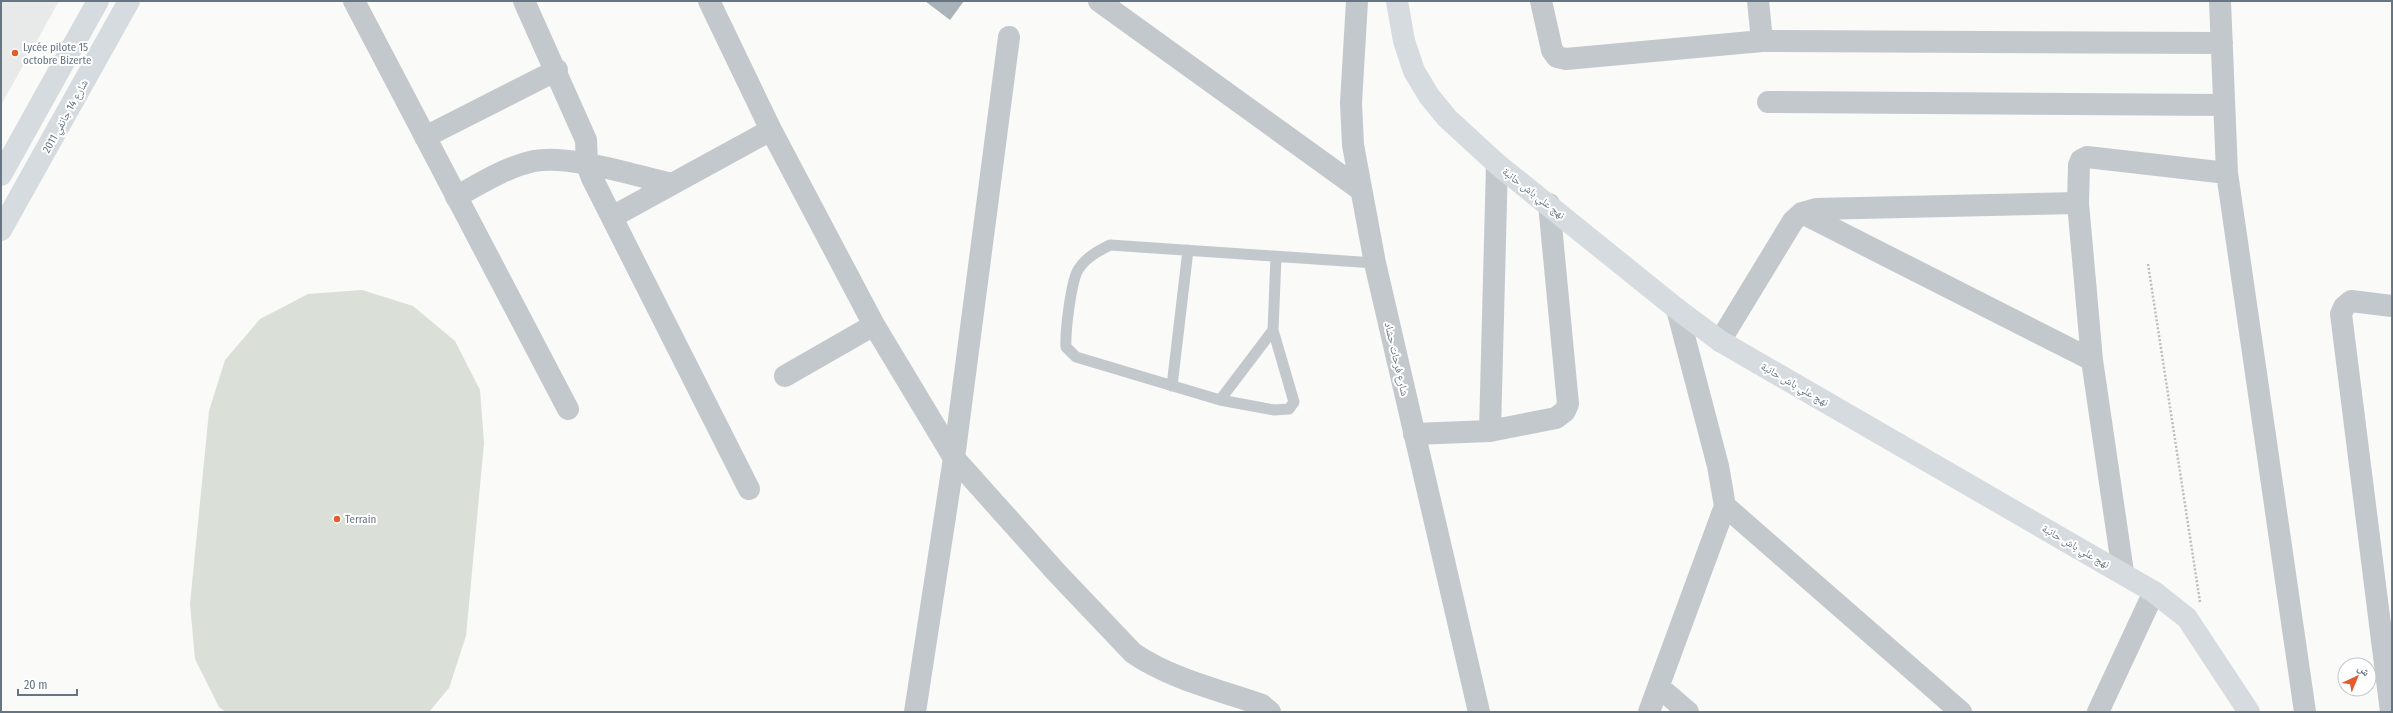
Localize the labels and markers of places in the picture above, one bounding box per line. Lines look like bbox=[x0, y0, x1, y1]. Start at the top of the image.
place label: Lycée pilote 15 octobre Bizerte bbox=[23, 41, 91, 67]
marker: Lycée pilote 15 octobre Bizerte bbox=[10, 48, 20, 58]
place label: Terrain bbox=[345, 513, 376, 526]
marker: Terrain bbox=[332, 514, 342, 524]

